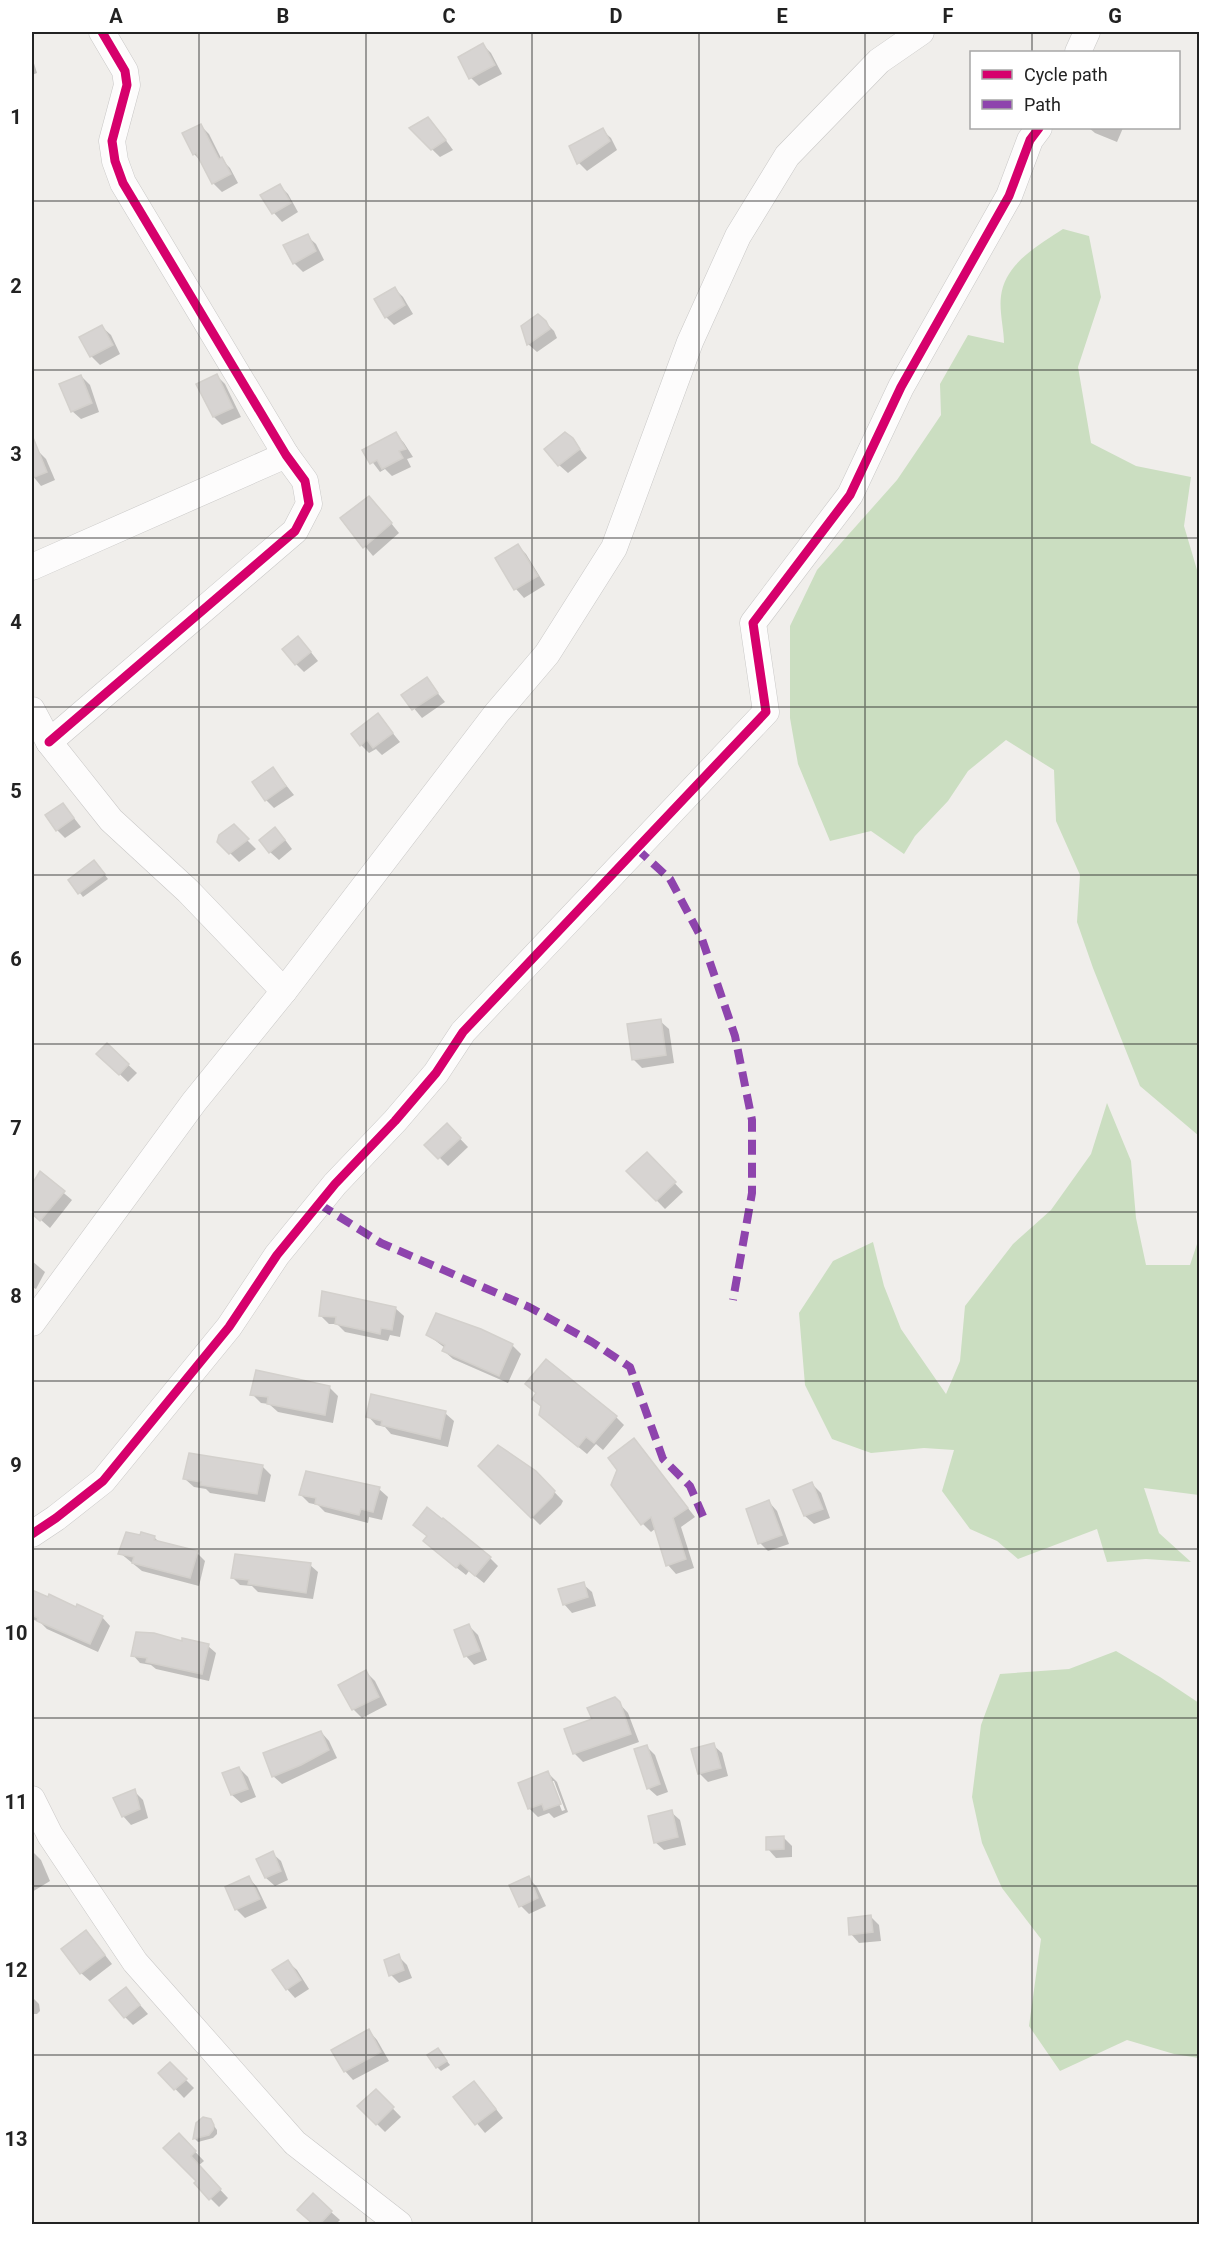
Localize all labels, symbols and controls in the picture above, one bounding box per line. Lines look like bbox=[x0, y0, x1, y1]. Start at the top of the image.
text: A bbox=[109, 4, 123, 28]
text: B bbox=[277, 4, 289, 28]
text: C bbox=[442, 4, 456, 28]
text: D bbox=[610, 4, 623, 28]
text: E bbox=[776, 4, 788, 28]
text: F bbox=[943, 4, 954, 28]
text: G bbox=[1108, 4, 1122, 28]
legend bbox=[970, 51, 1180, 129]
text: Cycle path bbox=[1024, 64, 1108, 85]
text: Path bbox=[1024, 94, 1061, 115]
text: 1 bbox=[10, 105, 22, 129]
text: 2 bbox=[10, 274, 22, 298]
text: 3 bbox=[10, 442, 22, 466]
text: 4 bbox=[10, 610, 22, 634]
text: 5 bbox=[10, 779, 22, 803]
text: 6 bbox=[10, 947, 22, 971]
text: 7 bbox=[10, 1116, 22, 1140]
text: 8 bbox=[10, 1284, 22, 1308]
text: 9 bbox=[10, 1453, 22, 1477]
text: 10 bbox=[5, 1621, 27, 1645]
text: 11 bbox=[5, 1790, 27, 1814]
text: 12 bbox=[5, 1958, 27, 1982]
text: 13 bbox=[5, 2127, 27, 2151]

